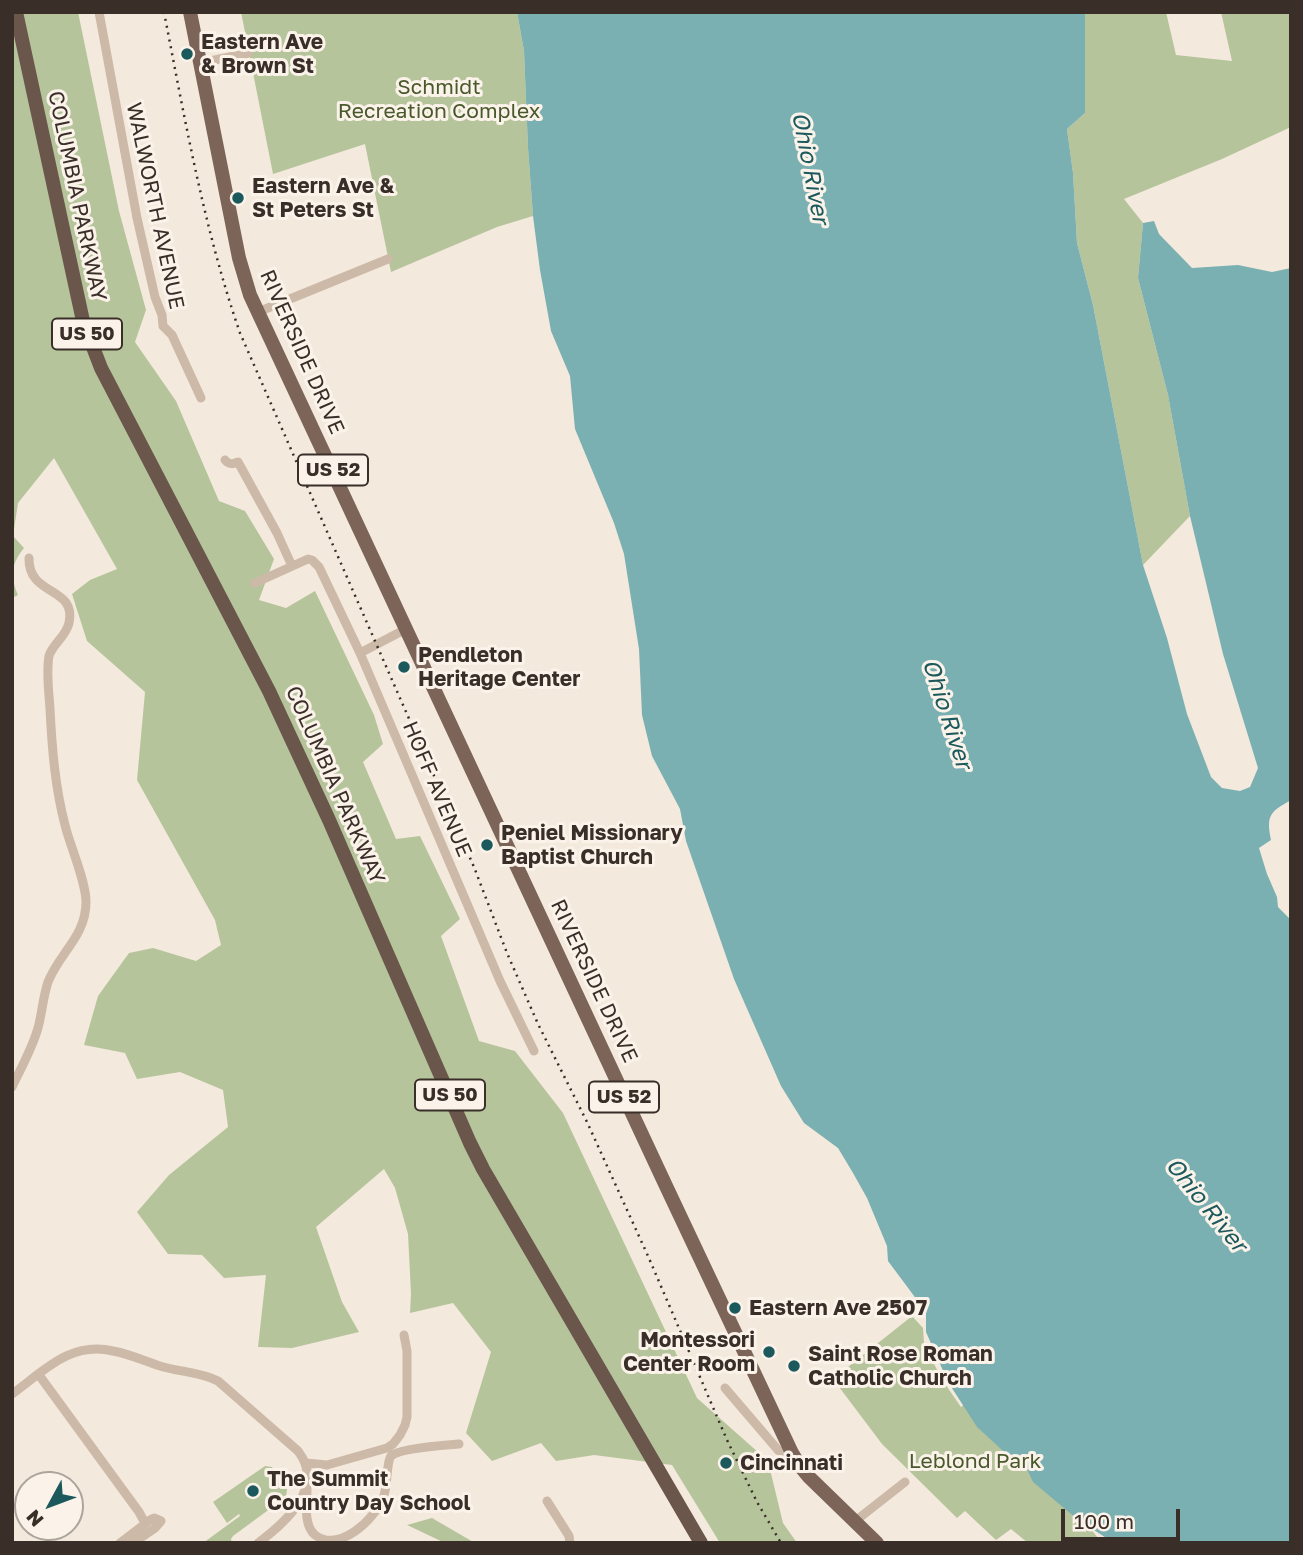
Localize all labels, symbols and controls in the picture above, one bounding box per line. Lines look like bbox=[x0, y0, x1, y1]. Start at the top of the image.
place label: Eastern Ave & Brown St bbox=[201, 29, 323, 79]
marker: Eastern Ave & Brown St bbox=[179, 46, 195, 62]
park label: Schmidt Recreation Complex bbox=[338, 74, 540, 124]
street label: COLUMBIA PARKWAY bbox=[42, 89, 112, 303]
street label: WALWORTH AVENUE bbox=[121, 100, 189, 312]
water label: Ohio River bbox=[786, 110, 834, 226]
place label: Eastern Ave & St Peters St bbox=[252, 173, 394, 223]
marker: Eastern Ave & St Peters St bbox=[230, 190, 246, 206]
street label: RIVERSIDE DRIVE bbox=[254, 266, 350, 438]
road number: US 50 bbox=[52, 318, 122, 350]
road number: US 52 bbox=[298, 454, 368, 485]
place label: Pendleton Heritage Center bbox=[418, 642, 580, 692]
water label: Ohio River bbox=[916, 656, 978, 772]
marker: Pendleton Heritage Center bbox=[396, 659, 412, 675]
street label: COLUMBIA PARKWAY bbox=[280, 682, 390, 888]
street label: HOFF AVENUE bbox=[397, 717, 477, 861]
place label: Peniel Missionary Baptist Church bbox=[501, 820, 683, 870]
marker: Peniel Missionary Baptist Church bbox=[479, 837, 495, 853]
street label: RIVERSIDE DRIVE bbox=[545, 895, 643, 1067]
road number: US 50 bbox=[415, 1079, 485, 1110]
road number: US 52 bbox=[589, 1082, 659, 1112]
water label: Ohio River bbox=[1160, 1152, 1252, 1258]
place label: Eastern Ave 2507 bbox=[749, 1295, 927, 1321]
marker: Eastern Ave 2507 bbox=[727, 1300, 743, 1316]
place label: Montessori Center Room bbox=[623, 1327, 755, 1377]
place label: Saint Rose Roman Catholic Church bbox=[808, 1341, 993, 1391]
marker: Montessori Center Room bbox=[761, 1344, 777, 1360]
marker: Saint Rose Roman Catholic Church bbox=[786, 1358, 802, 1374]
park label: Leblond Park bbox=[909, 1448, 1041, 1474]
place label: Cincinnati bbox=[740, 1450, 843, 1476]
marker: Cincinnati bbox=[718, 1455, 734, 1471]
place label: The Summit Country Day School bbox=[267, 1466, 470, 1516]
north arrow bbox=[14, 1471, 84, 1541]
marker: The Summit Country Day School bbox=[245, 1483, 261, 1499]
scale bar bbox=[1065, 1496, 1184, 1540]
text: N bbox=[21, 1506, 48, 1532]
text: 100 m bbox=[1074, 1508, 1134, 1534]

